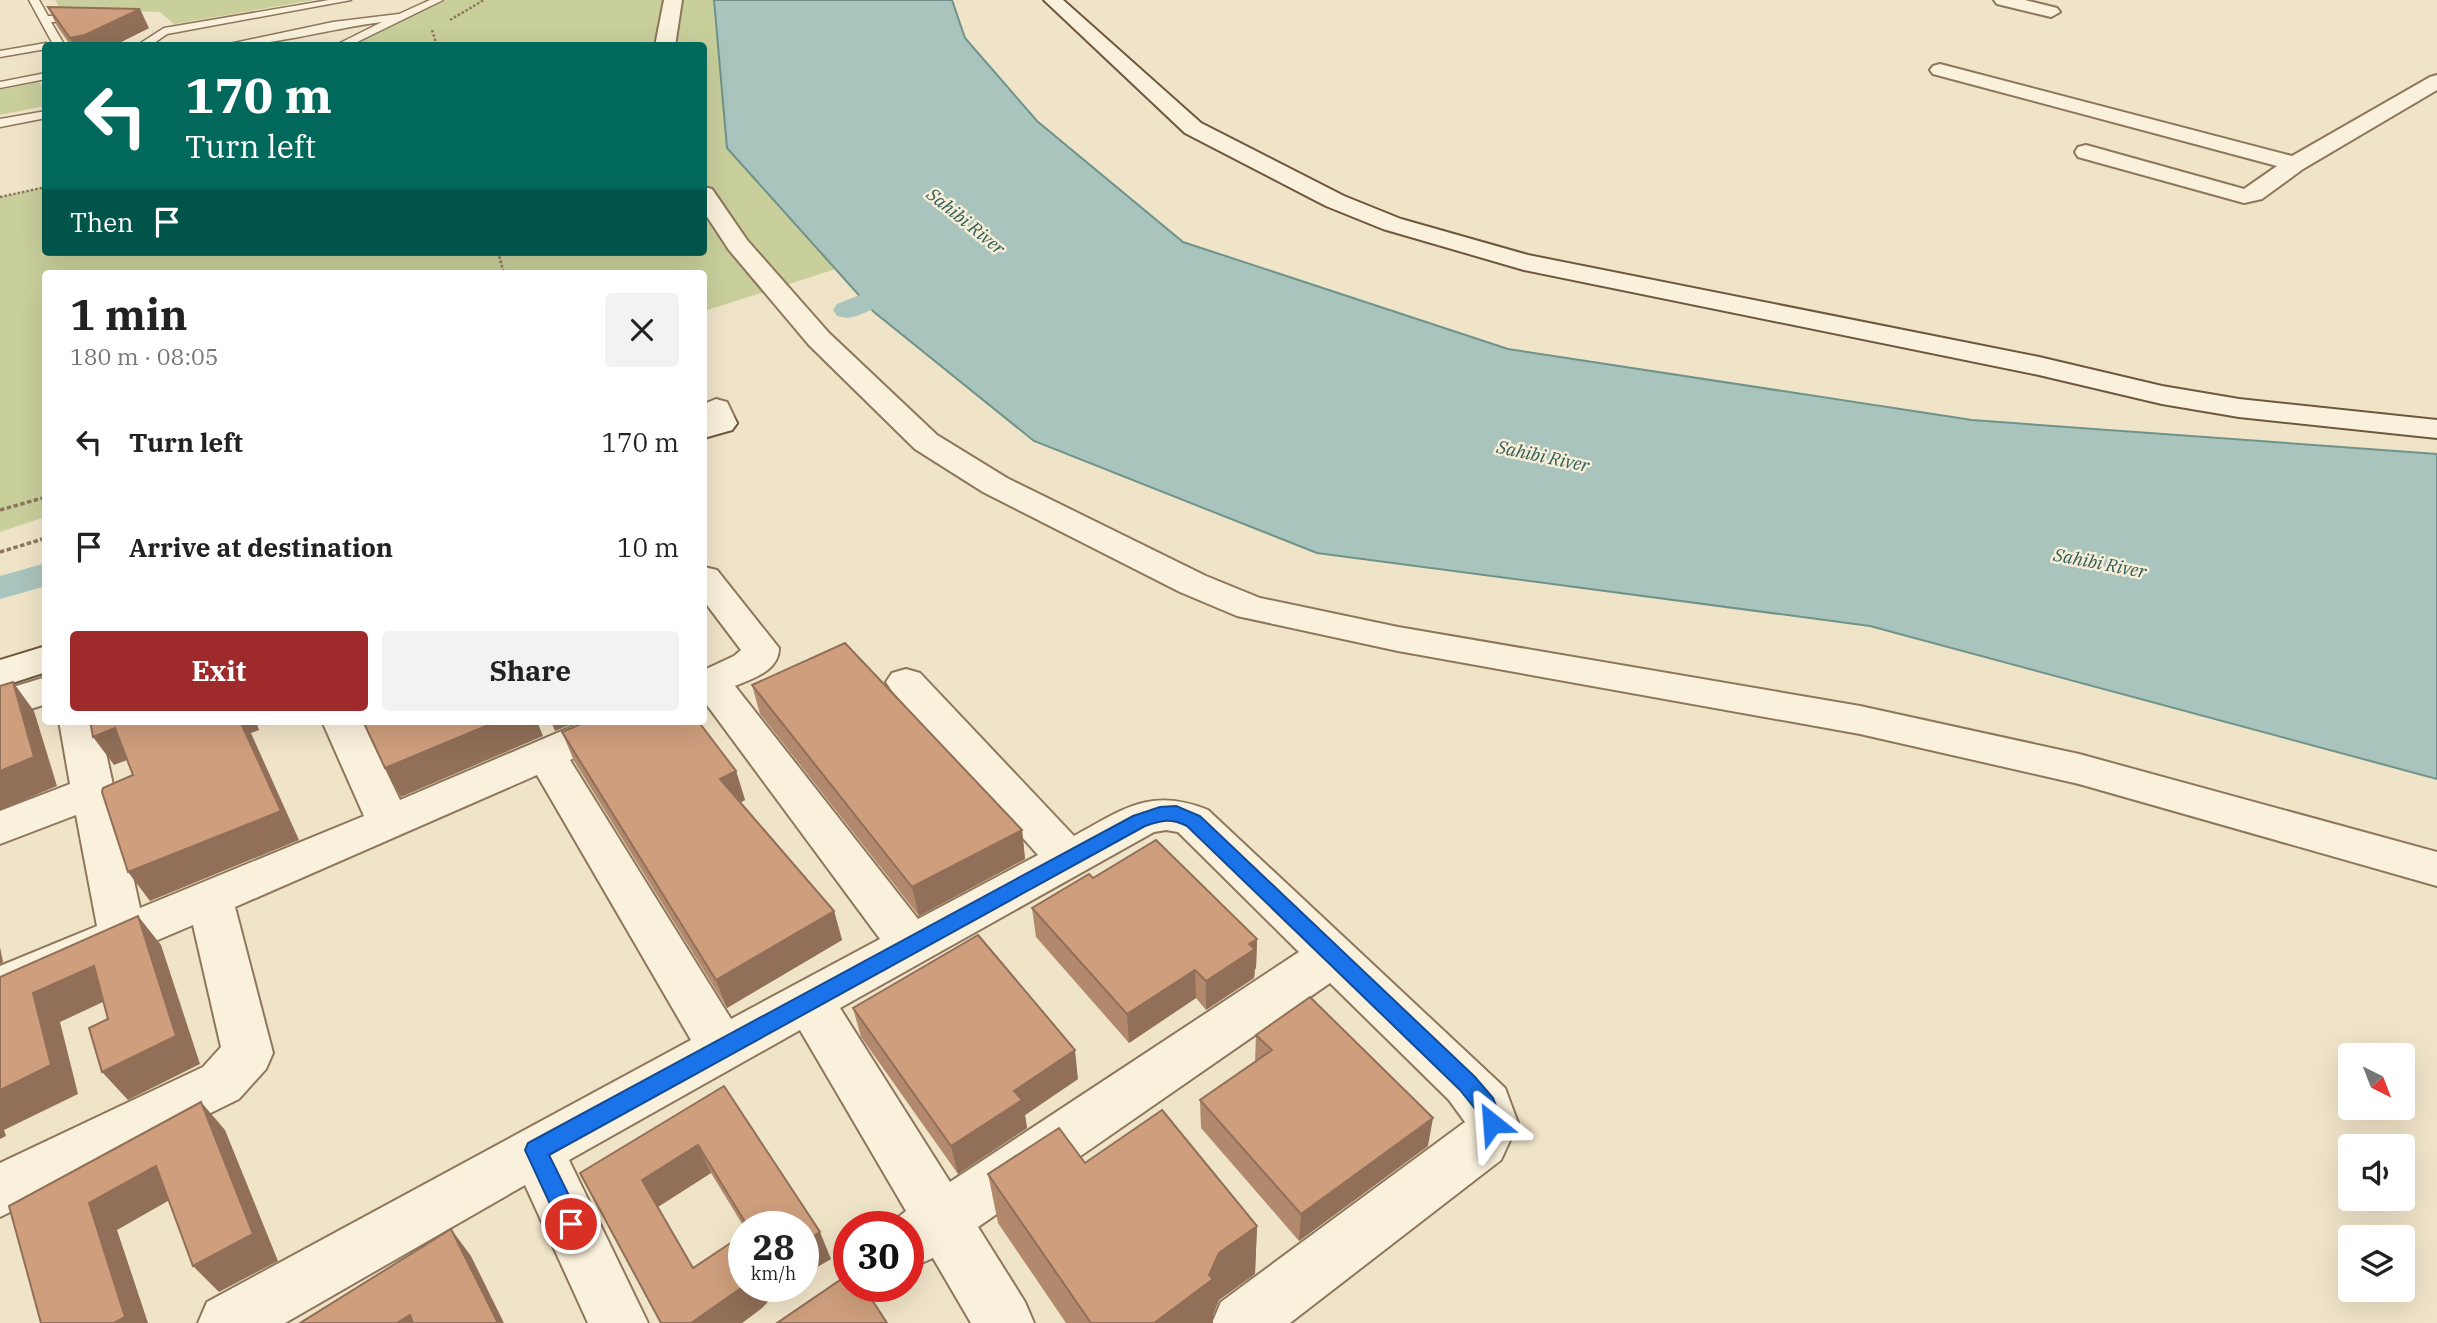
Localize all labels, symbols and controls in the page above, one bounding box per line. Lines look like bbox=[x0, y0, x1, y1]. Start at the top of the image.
text: 170 m bbox=[185, 63, 332, 126]
icon: left bbox=[70, 70, 161, 161]
text: Turn left bbox=[185, 125, 316, 167]
water label: Sahibi River bbox=[921, 182, 1011, 260]
icon: arrive bbox=[148, 203, 186, 241]
text: Then bbox=[70, 205, 134, 239]
text: 1 min bbox=[70, 287, 188, 342]
button: close bbox=[605, 293, 679, 367]
text: 180 m · 08:05 bbox=[70, 341, 219, 371]
icon: left bbox=[70, 423, 108, 461]
text: Turn left bbox=[129, 425, 243, 459]
text: 170 m bbox=[601, 425, 679, 459]
water label: Sahibi River bbox=[1494, 435, 1593, 477]
icon: arrive bbox=[70, 528, 108, 566]
text: Arrive at destination bbox=[129, 530, 393, 564]
text: 10 m bbox=[617, 530, 679, 564]
water label: Sahibi River bbox=[2051, 543, 2149, 583]
button: Exit bbox=[70, 631, 368, 711]
button: Share bbox=[382, 631, 679, 711]
north arrow bbox=[2338, 1043, 2415, 1120]
map controls bbox=[2338, 1043, 2415, 1302]
position arrow bbox=[1455, 1086, 1529, 1160]
button: sound bbox=[2338, 1134, 2415, 1211]
pin bbox=[541, 1194, 601, 1254]
icon: arrive bbox=[552, 1205, 590, 1243]
speed limit sign: 30 bbox=[833, 1211, 924, 1302]
text: 28 bbox=[752, 1224, 795, 1270]
button: layers bbox=[2338, 1225, 2415, 1302]
text: km/h bbox=[751, 1262, 796, 1285]

